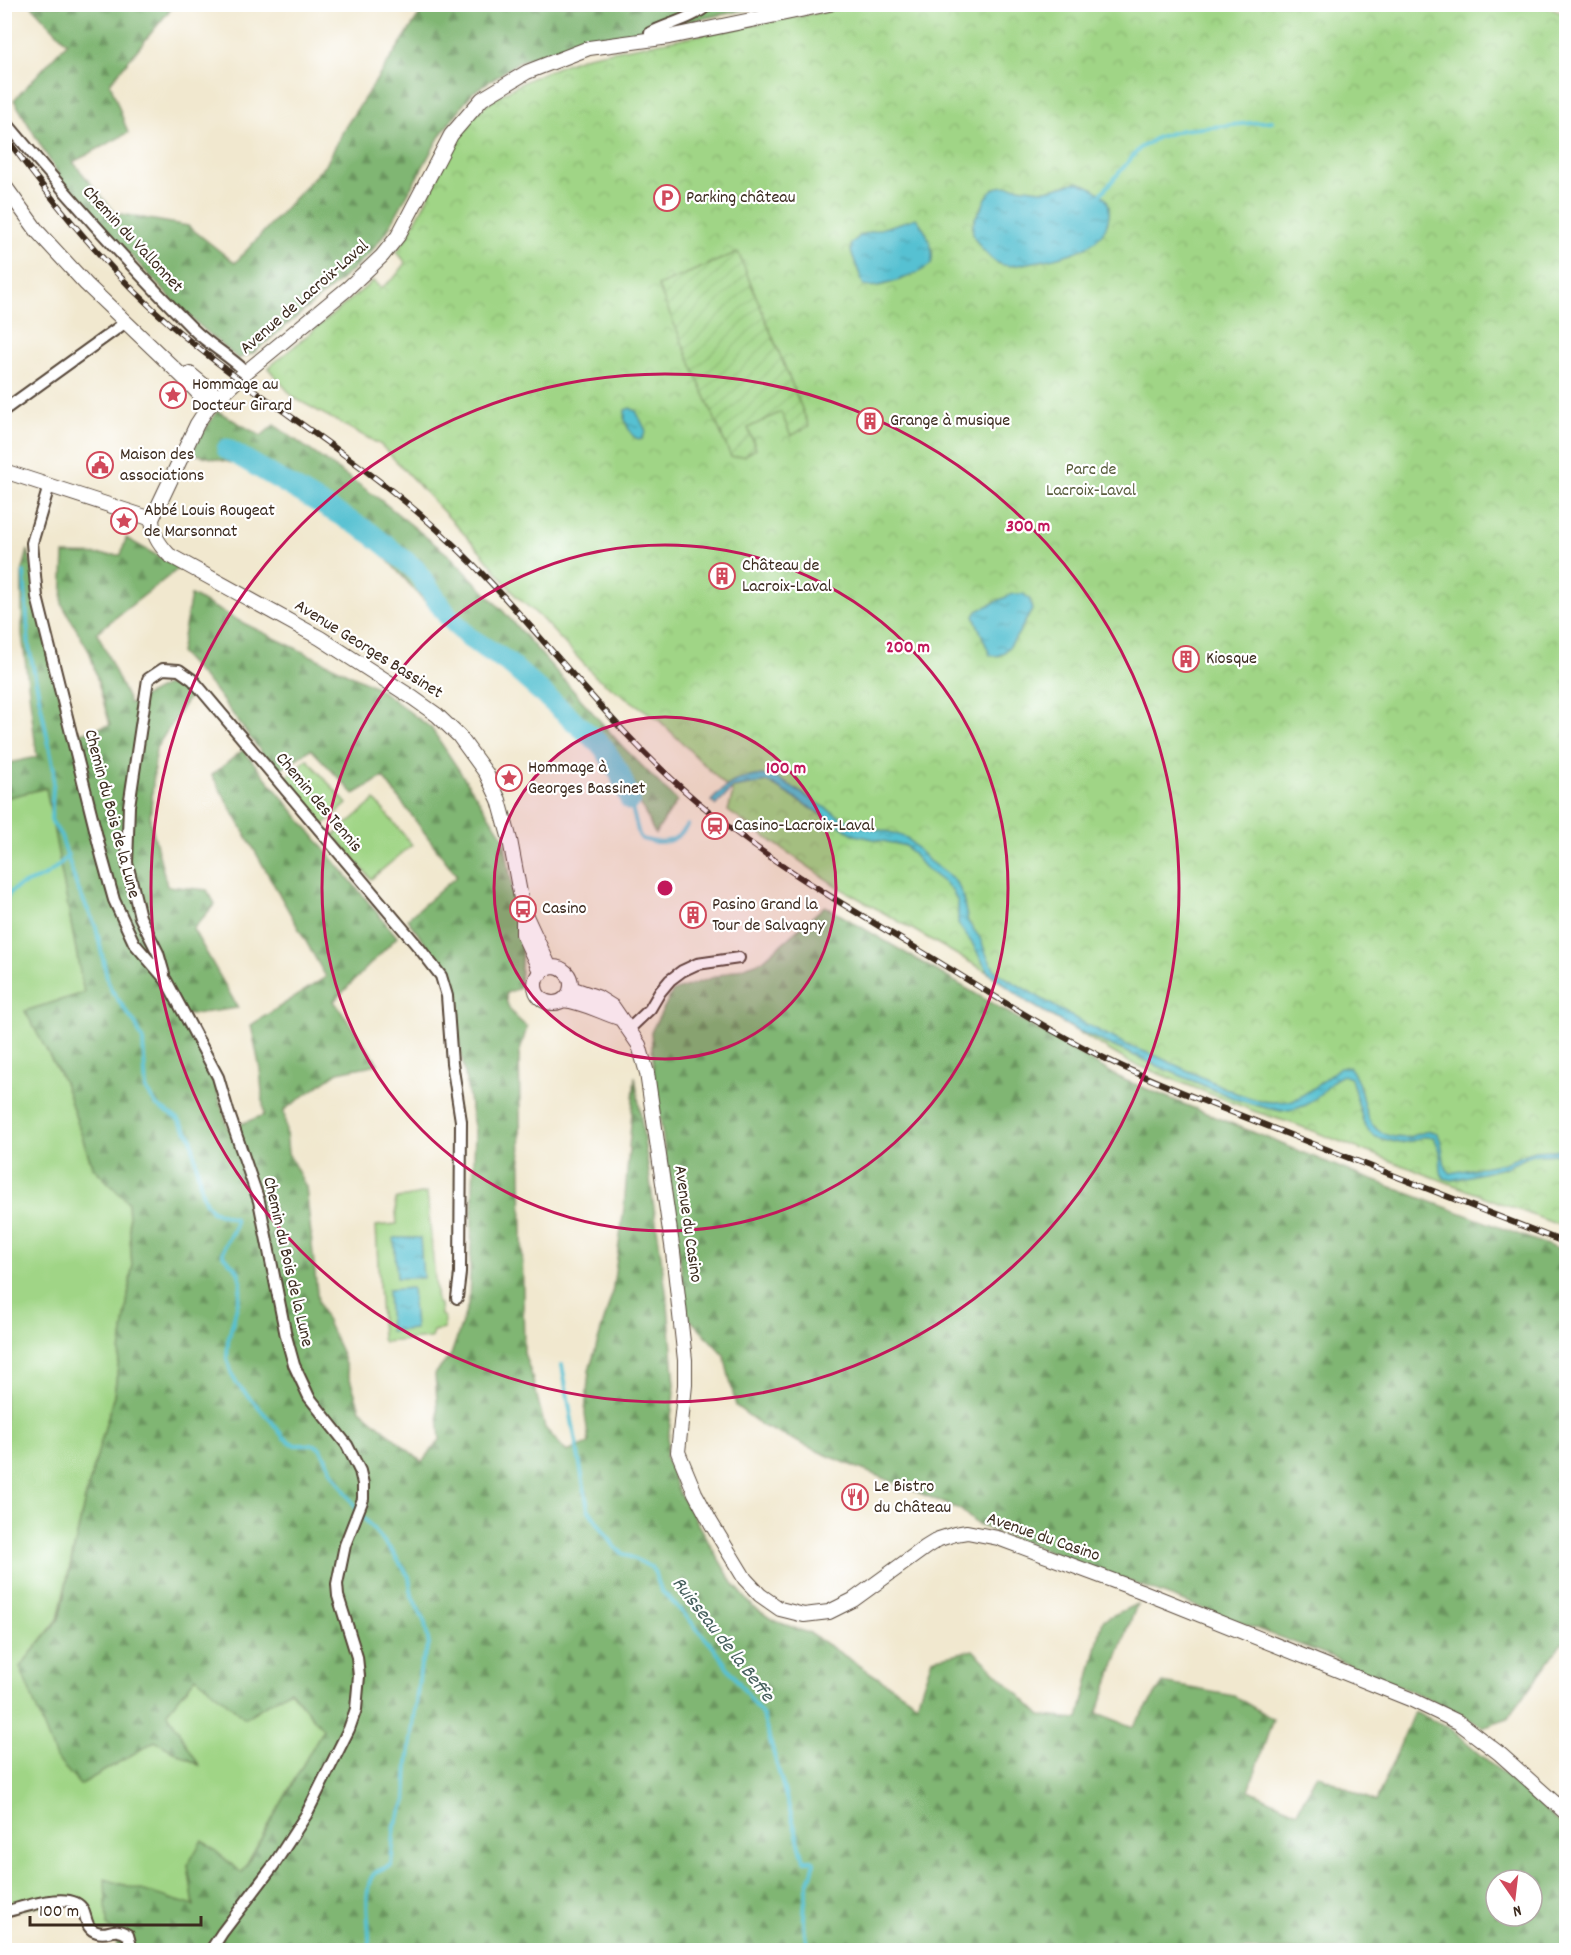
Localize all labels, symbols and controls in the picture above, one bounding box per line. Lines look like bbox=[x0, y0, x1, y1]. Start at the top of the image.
street label: Chemin du Vallonnet bbox=[76, 181, 189, 299]
parking icon: Parking château bbox=[652, 183, 682, 213]
place label: Parking château bbox=[686, 186, 796, 211]
street label: Avenue de Lacroix-Laval bbox=[235, 234, 376, 361]
place label: Hommage au Docteur Girard bbox=[192, 373, 292, 419]
place icon: Hommage au Docteur Girard bbox=[158, 380, 188, 410]
building icon: Grange à musique bbox=[855, 406, 885, 436]
place label: Grange à musique bbox=[890, 409, 1010, 434]
place label: Maison des associations bbox=[120, 443, 204, 489]
public building icon: Maison des associations bbox=[85, 450, 115, 480]
park label: Parc de Lacroix-Laval bbox=[1046, 458, 1137, 504]
place label: Abbé Louis Rougeat de Marsonnat bbox=[144, 499, 275, 545]
place icon: Abbé Louis Rougeat de Marsonnat bbox=[109, 506, 139, 536]
text: 300 m bbox=[1006, 515, 1050, 540]
place label: Château de Lacroix-Laval bbox=[742, 554, 833, 600]
building icon: Château de Lacroix-Laval bbox=[707, 561, 737, 591]
street label: Avenue Georges Bassinet bbox=[289, 594, 447, 706]
text: 200 m bbox=[886, 636, 930, 661]
building icon: Kiosque bbox=[1171, 644, 1201, 674]
place label: Kiosque bbox=[1206, 647, 1257, 672]
street label: Chemin du Bois de la Lune bbox=[76, 727, 146, 901]
street label: Chemin des Tennis bbox=[269, 748, 367, 858]
place label: Hommage à Georges Bassinet bbox=[528, 756, 646, 802]
text: 100 m bbox=[766, 757, 806, 782]
place icon: Hommage à Georges Bassinet bbox=[494, 763, 524, 793]
station icon: Casino-Lacroix-Laval bbox=[700, 811, 730, 841]
place label: Casino-Lacroix-Laval bbox=[734, 814, 875, 839]
centre of rings bbox=[655, 878, 675, 898]
place label: Pasino Grand la Tour de Salvagny bbox=[712, 893, 825, 939]
bus stop icon: Casino bbox=[508, 894, 538, 924]
place label: Casino bbox=[542, 897, 587, 922]
building icon: Pasino Grand la Tour de Salvagny bbox=[678, 900, 708, 930]
street label: Avenue du Casino bbox=[666, 1164, 708, 1284]
street label: Chemin du Bois de la Lune bbox=[255, 1175, 319, 1350]
place label: Le Bistro du Château bbox=[874, 1475, 951, 1521]
restaurant icon: Le Bistro du Château bbox=[840, 1482, 870, 1512]
street label: Avenue du Casino bbox=[983, 1507, 1103, 1569]
water label: Ruisseau de la Beffe bbox=[664, 1571, 781, 1710]
north arrow bbox=[1484, 1868, 1544, 1928]
scale bar bbox=[30, 1889, 201, 1927]
text: N bbox=[1510, 1898, 1524, 1922]
text: 100 m bbox=[39, 1900, 79, 1925]

